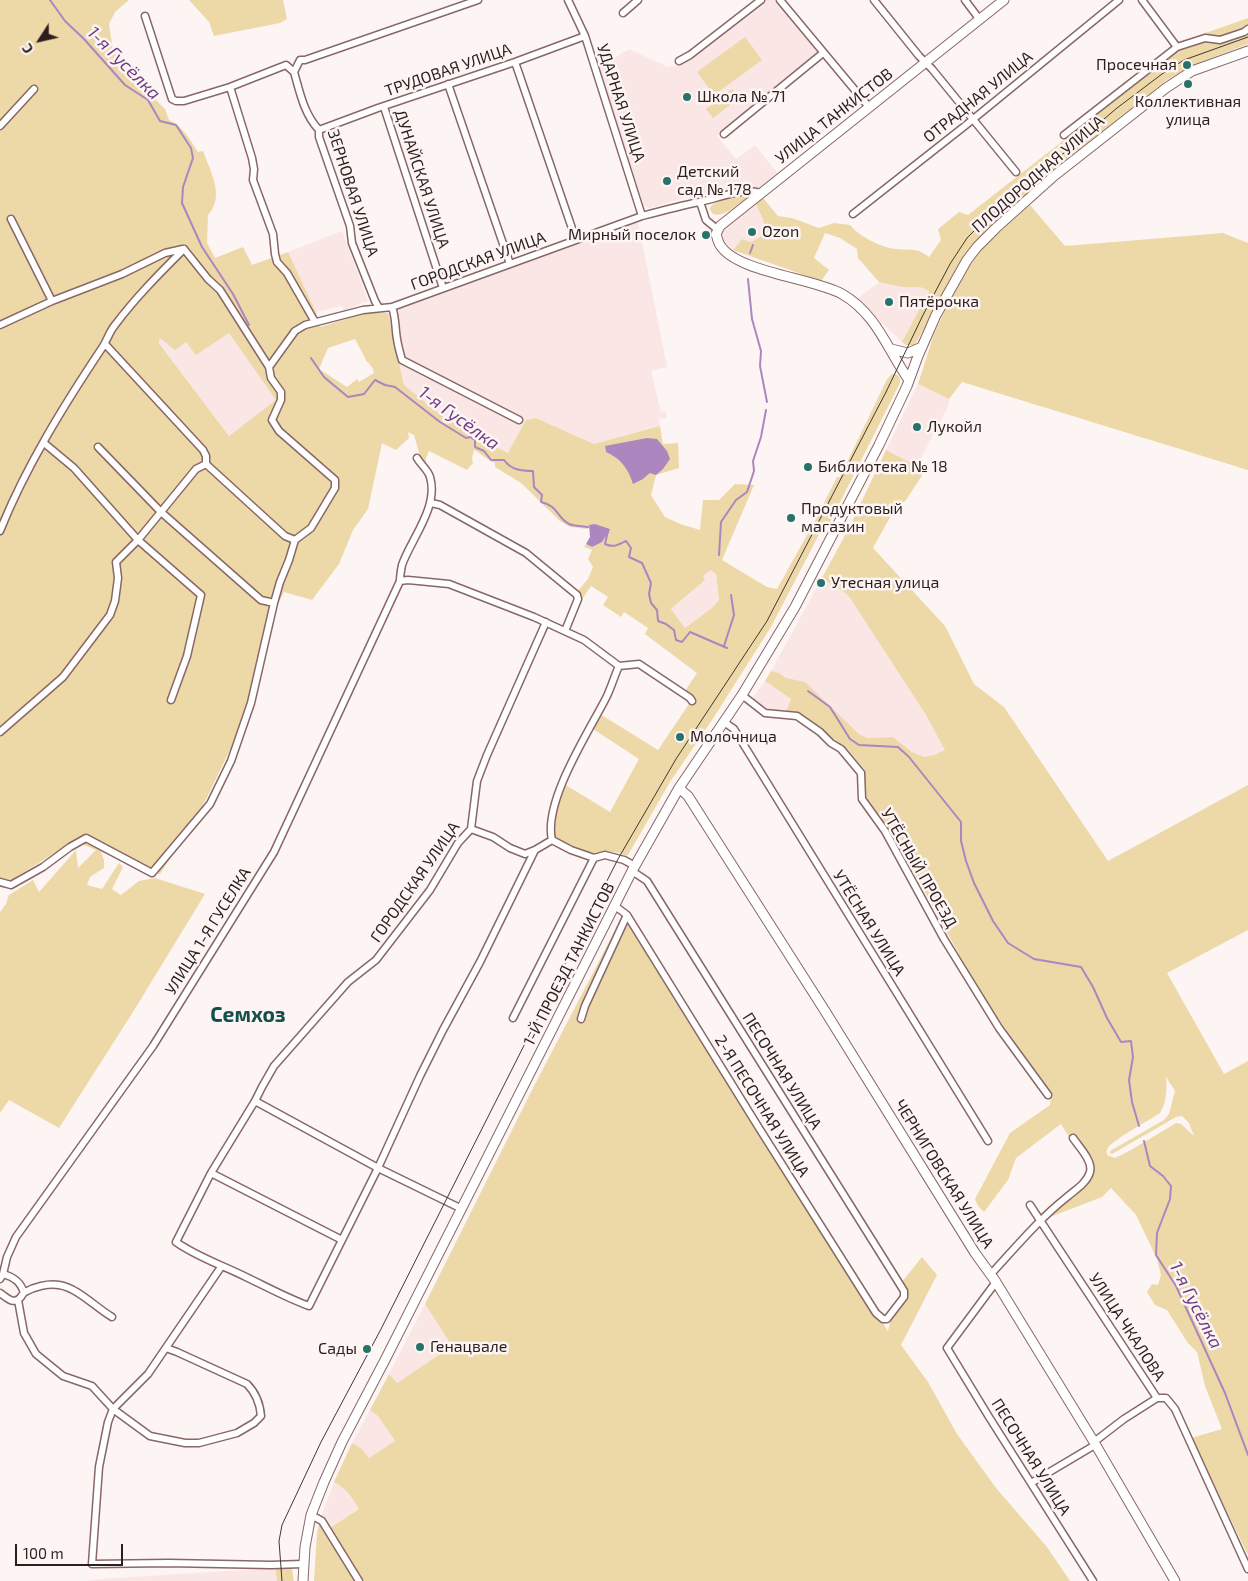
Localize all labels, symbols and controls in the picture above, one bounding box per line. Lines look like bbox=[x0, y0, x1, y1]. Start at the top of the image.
north arrow bbox=[15, 15, 65, 65]
water label: 1-я Гусёлка bbox=[83, 22, 165, 104]
street label: ТРУДОВАЯ УЛИЦА bbox=[382, 39, 514, 101]
text: С bbox=[18, 41, 37, 57]
street label: УДАРНАЯ УЛИЦА bbox=[593, 41, 649, 165]
street label: ОТРАДНАЯ УЛИЦА bbox=[919, 47, 1037, 147]
place label: Просечная bbox=[1096, 55, 1177, 75]
marker: Просечная bbox=[1181, 59, 1193, 71]
street label: УЛИЦА ТАНКИСТОВ bbox=[771, 64, 897, 168]
marker: Коллективная улица bbox=[1182, 78, 1194, 90]
place label: Школа № 71 bbox=[697, 87, 786, 107]
marker: Школа № 71 bbox=[681, 91, 693, 103]
place label: Коллективная улица bbox=[1135, 92, 1241, 130]
street label: ДУНАЙСКАЯ УЛИЦА bbox=[391, 107, 453, 251]
street label: ПЛОДОРОДНАЯ УЛИЦА bbox=[968, 111, 1108, 237]
street label: ЗЕРНОВАЯ УЛИЦА bbox=[323, 127, 383, 259]
place label: Детский сад № 178 bbox=[677, 162, 752, 200]
marker: Детский сад № 178 bbox=[661, 175, 673, 187]
place label: Ozon bbox=[762, 222, 799, 242]
place label: Мирный поселок bbox=[568, 225, 696, 245]
marker: Ozon bbox=[746, 226, 758, 238]
street label: ГОРОДСКАЯ УЛИЦА bbox=[408, 228, 548, 294]
marker: Мирный поселок bbox=[700, 229, 712, 241]
place label: Пятёрочка bbox=[899, 292, 979, 312]
marker: Пятёрочка bbox=[883, 296, 895, 308]
water label: 1-я Гусёлка bbox=[414, 381, 504, 455]
place label: Лукойл bbox=[927, 417, 982, 437]
marker: Лукойл bbox=[911, 421, 923, 433]
place label: Библиотека № 18 bbox=[818, 457, 948, 477]
marker: Библиотека № 18 bbox=[802, 461, 814, 473]
place label: Продуктовый магазин bbox=[801, 499, 903, 537]
marker: Продуктовый магазин bbox=[785, 512, 797, 524]
place label: Утесная улица bbox=[831, 573, 939, 593]
marker: Утесная улица bbox=[815, 577, 827, 589]
place label: Молочница bbox=[690, 727, 777, 747]
marker: Молочница bbox=[674, 731, 686, 743]
street label: УТЁСНЫЙ ПРОЕЗД bbox=[877, 805, 961, 931]
street label: ГОРОДСКАЯ УЛИЦА bbox=[366, 818, 464, 946]
street label: УЛИЦА 1-Я ГУСЕЛКА bbox=[161, 864, 255, 998]
street label: УТЁСНАЯ УЛИЦА bbox=[829, 867, 909, 979]
street label: 1-Й ПРОЕЗД ТАНКИСТОВ bbox=[519, 879, 619, 1049]
district label: Семхоз bbox=[210, 1002, 286, 1028]
street label: ПЕСОЧНАЯ УЛИЦА bbox=[738, 1009, 826, 1133]
street label: 2-Я ПЕСОЧНАЯ УЛИЦА bbox=[711, 1032, 813, 1180]
street label: ЧЕРНИГОВСКАЯ УЛИЦА bbox=[890, 1096, 998, 1252]
water label: 1-я Гусёлка bbox=[1165, 1258, 1227, 1352]
street label: УЛИЦА ЧКАЛОВА bbox=[1085, 1269, 1169, 1385]
place label: Генацвале bbox=[430, 1337, 507, 1357]
place label: Сады bbox=[318, 1339, 357, 1359]
marker: Генацвале bbox=[414, 1341, 426, 1353]
marker: Сады bbox=[361, 1343, 373, 1355]
street label: ПЕСОЧНАЯ УЛИЦА bbox=[987, 1395, 1075, 1519]
scale bar bbox=[18, 1534, 125, 1566]
text: 100 m bbox=[23, 1544, 64, 1562]

